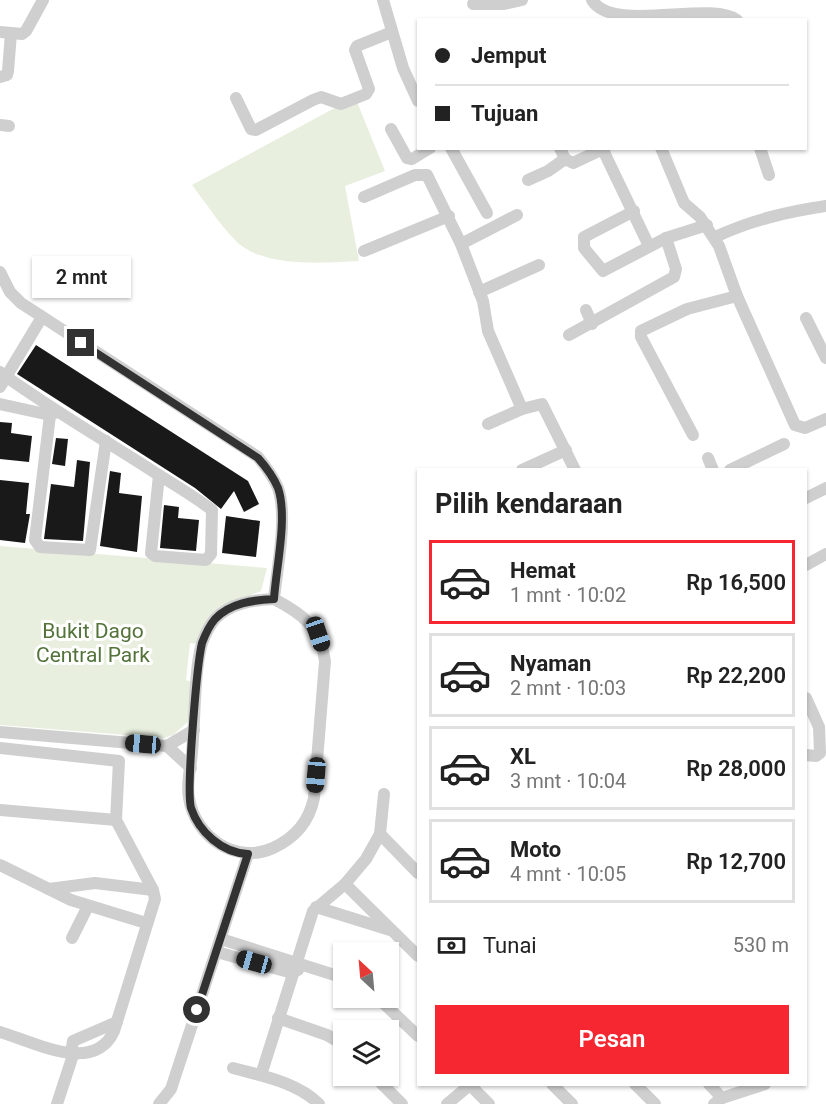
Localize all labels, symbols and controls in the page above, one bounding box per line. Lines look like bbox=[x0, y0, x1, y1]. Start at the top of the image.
text: Jemput bbox=[471, 43, 546, 68]
text: Tujuan bbox=[471, 101, 538, 126]
callout: 2 mnt bbox=[32, 256, 130, 298]
text: 2 mnt bbox=[56, 265, 107, 289]
route end bbox=[67, 329, 94, 356]
text: Pilih kendaraan bbox=[435, 488, 623, 520]
icon: car bbox=[438, 555, 492, 609]
text: Hemat bbox=[510, 558, 576, 583]
text: Rp 16,500 bbox=[686, 570, 786, 595]
text: 1 mnt · 10:02 bbox=[510, 583, 626, 607]
car bbox=[304, 614, 332, 654]
park label: Bukit Dago Central Park bbox=[36, 619, 150, 667]
icon: car bbox=[438, 648, 492, 702]
text: Nyaman bbox=[510, 651, 591, 676]
text: Rp 22,200 bbox=[686, 663, 786, 688]
text: 2 mnt · 10:03 bbox=[510, 676, 626, 700]
car bbox=[124, 733, 162, 755]
icon: car bbox=[438, 741, 492, 795]
text: XL bbox=[510, 744, 536, 769]
car bbox=[305, 756, 327, 794]
text: Rp 28,000 bbox=[686, 756, 786, 781]
text: 3 mnt · 10:04 bbox=[510, 769, 626, 793]
icon: car bbox=[438, 834, 492, 888]
text: Moto bbox=[510, 837, 561, 862]
text: Rp 12,700 bbox=[686, 849, 786, 874]
text: 4 mnt · 10:05 bbox=[510, 862, 626, 886]
icon: cash bbox=[435, 929, 468, 962]
text: Tunai bbox=[483, 933, 537, 958]
text: 530 m bbox=[733, 933, 789, 957]
north arrow bbox=[333, 942, 399, 1008]
map controls bbox=[333, 942, 399, 1086]
car bbox=[234, 948, 274, 976]
route start bbox=[183, 996, 210, 1023]
button: Pesan bbox=[435, 1005, 789, 1074]
button: layers bbox=[333, 1020, 399, 1086]

